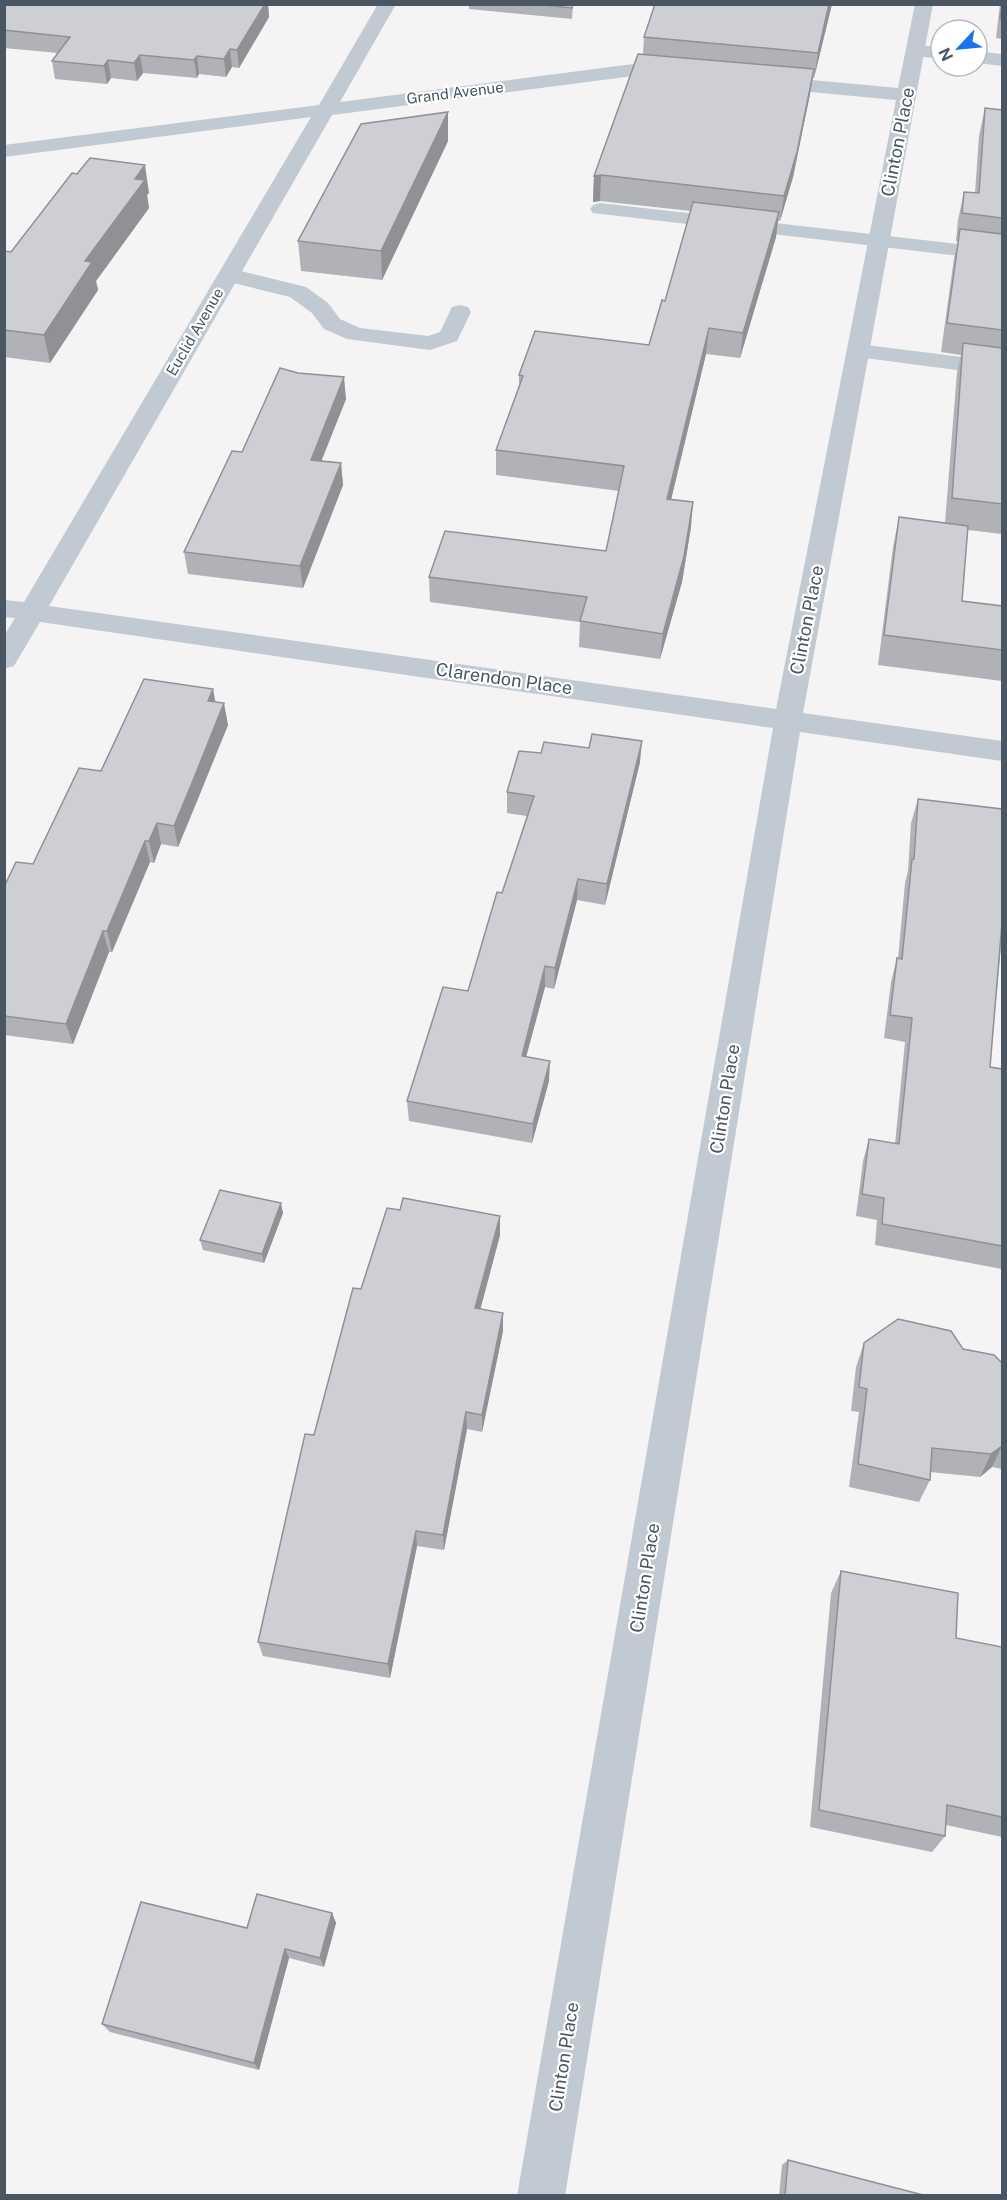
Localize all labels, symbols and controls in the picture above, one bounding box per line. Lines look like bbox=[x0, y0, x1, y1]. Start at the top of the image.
north arrow bbox=[929, 18, 989, 78]
text: N bbox=[935, 45, 957, 64]
street label: Grand Avenue bbox=[405, 78, 504, 107]
street label: Clinton Place bbox=[877, 86, 918, 198]
street label: Euclid Avenue bbox=[163, 285, 226, 379]
street label: Clinton Place bbox=[786, 564, 827, 676]
street label: Clarendon Place bbox=[434, 659, 574, 698]
street label: Clinton Place bbox=[705, 1043, 744, 1155]
street label: Clinton Place bbox=[625, 1522, 664, 1634]
street label: Clinton Place bbox=[544, 2001, 583, 2113]

